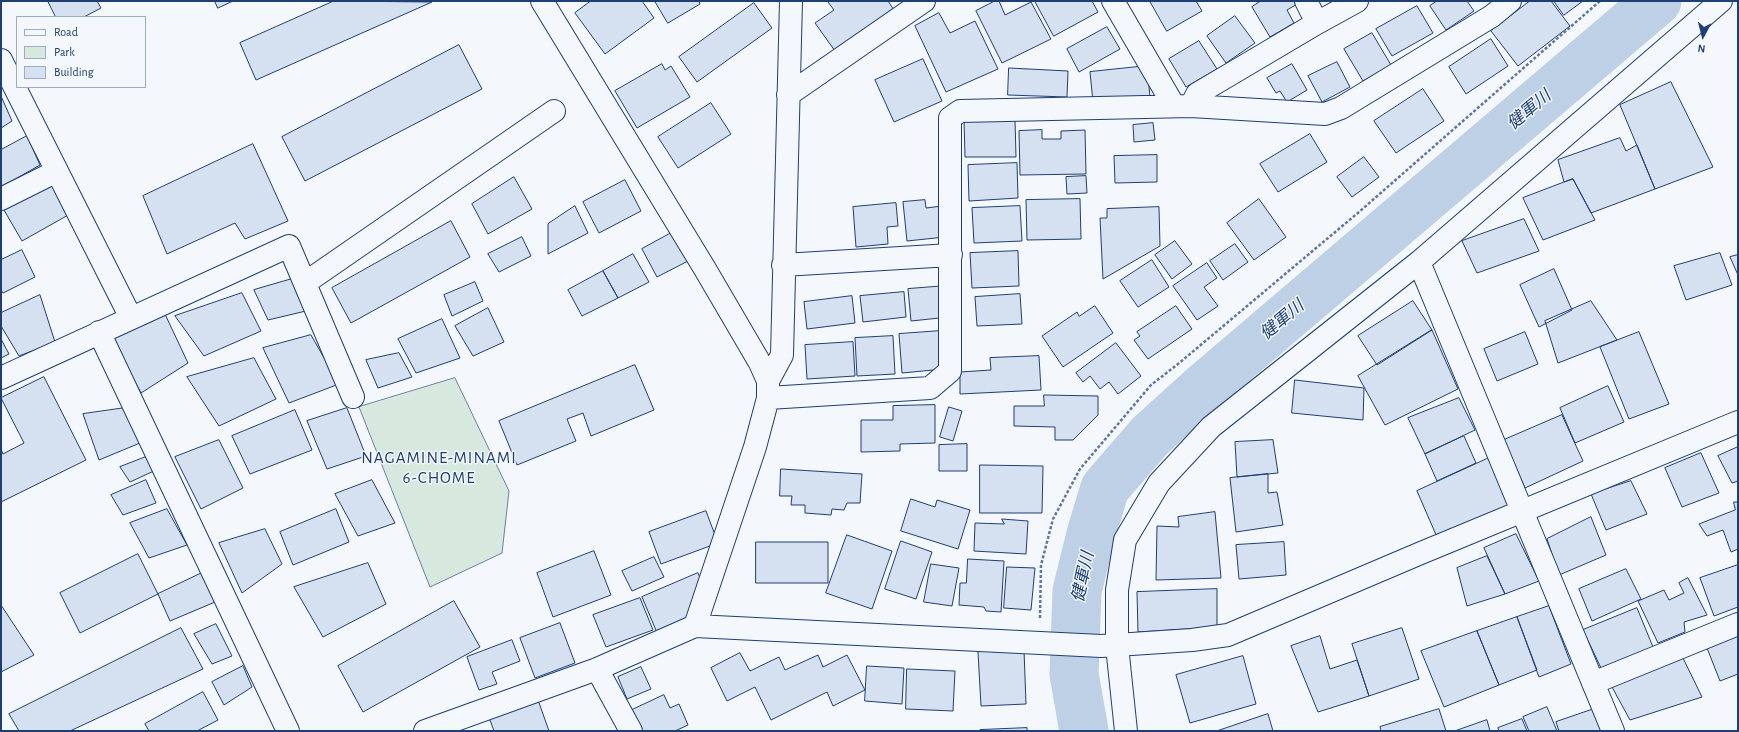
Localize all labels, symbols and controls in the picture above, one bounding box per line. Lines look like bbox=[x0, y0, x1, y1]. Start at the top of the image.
legend bbox=[16, 16, 146, 88]
north arrow bbox=[1683, 16, 1723, 56]
text: Road bbox=[54, 26, 78, 38]
text: N bbox=[1697, 42, 1706, 54]
text: Park bbox=[54, 46, 75, 58]
text: Building bbox=[54, 66, 94, 78]
water label: 健軍川 bbox=[1503, 86, 1555, 134]
water label: 健軍川 bbox=[1256, 296, 1308, 344]
district label: NAGAMINE-MINAMI 6-CHOME bbox=[361, 448, 517, 488]
water label: 健軍川 bbox=[1068, 550, 1098, 604]

